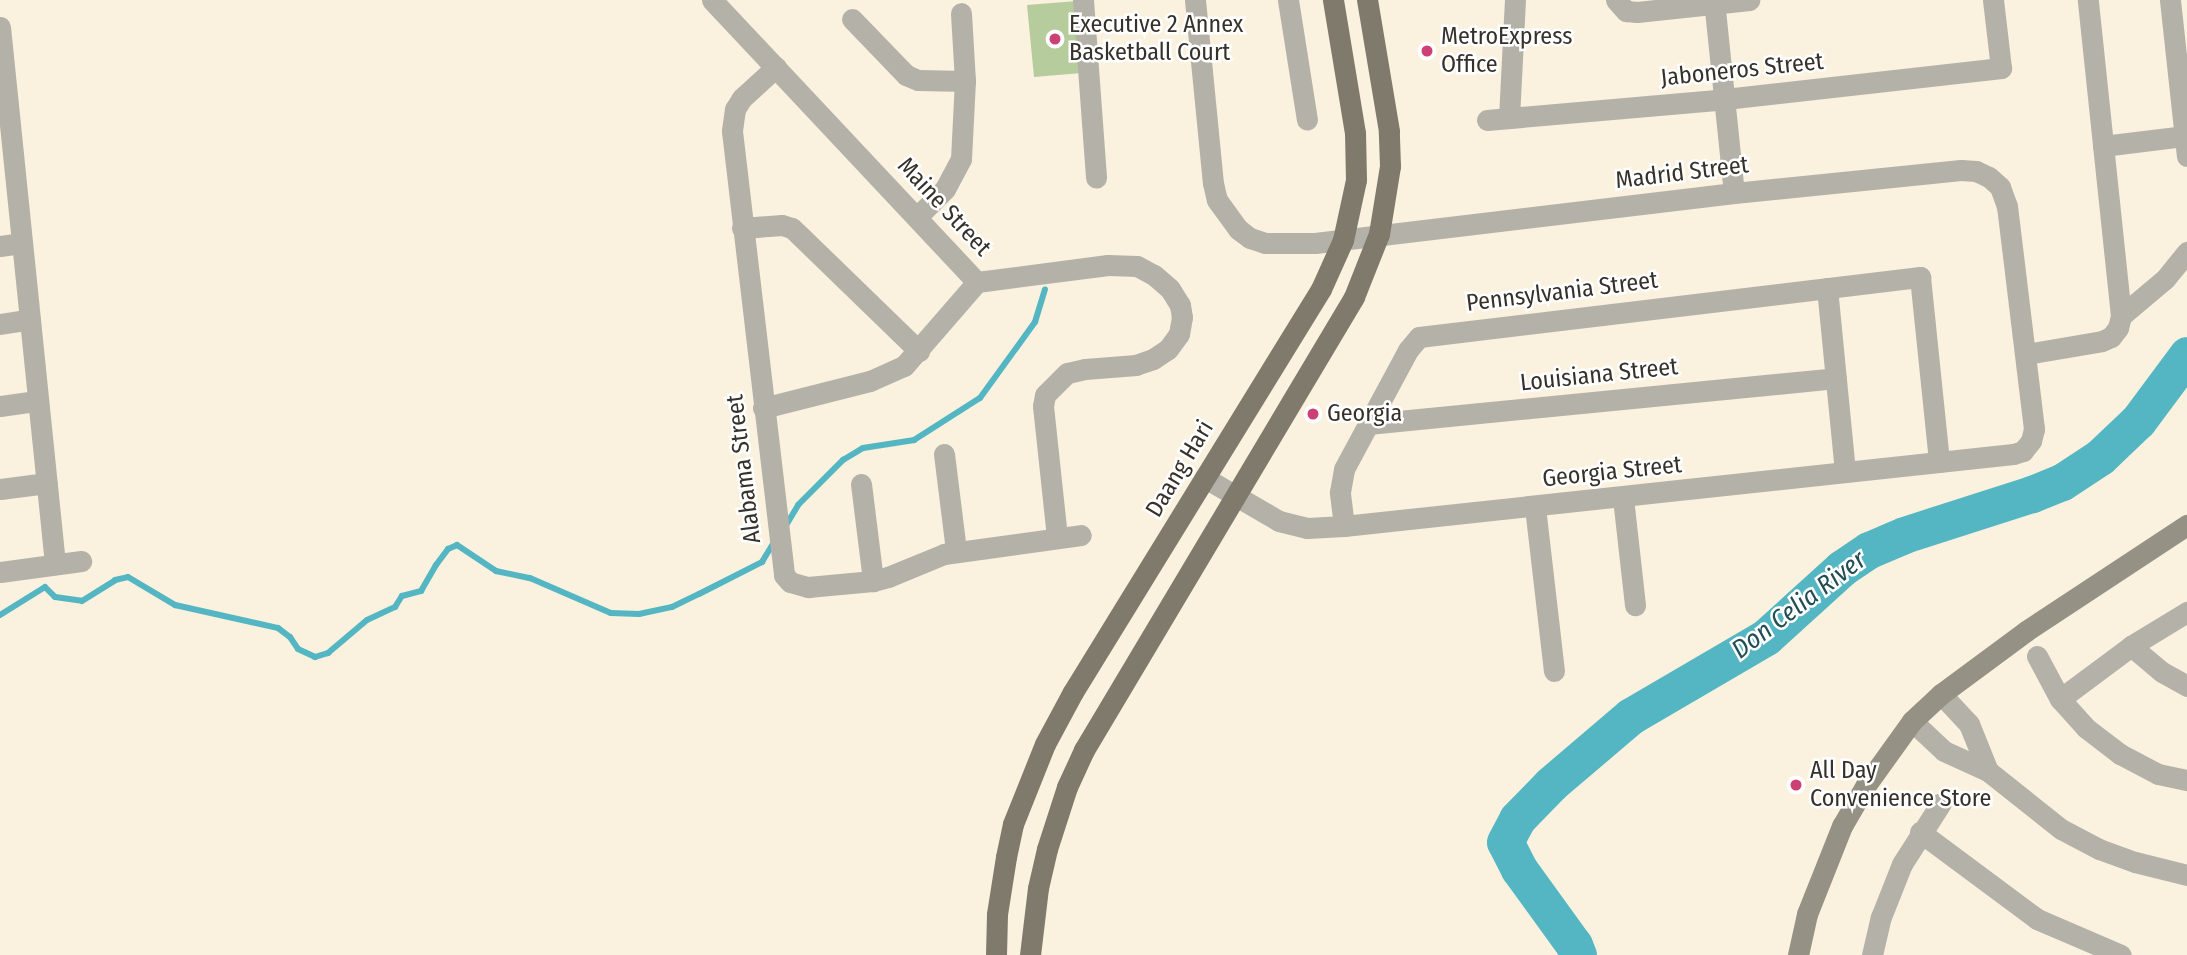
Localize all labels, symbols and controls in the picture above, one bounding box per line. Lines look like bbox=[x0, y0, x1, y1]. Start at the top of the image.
place label: Executive 2 Annex Basketball Court bbox=[1069, 11, 1243, 67]
place label: MetroExpress Office bbox=[1441, 23, 1572, 79]
marker: Executive 2 Annex Basketball Court bbox=[1047, 31, 1063, 47]
marker: MetroExpress Office bbox=[1419, 43, 1435, 59]
street label: Jaboneros Street bbox=[1659, 47, 1825, 93]
street label: Madrid Street bbox=[1614, 151, 1750, 195]
street label: Maine Street bbox=[891, 152, 997, 262]
street label: Pennsylvania Street bbox=[1465, 266, 1659, 318]
street label: Louisiana Street bbox=[1519, 352, 1679, 398]
street label: Alabama Street bbox=[721, 393, 767, 545]
place label: Georgia bbox=[1327, 400, 1402, 428]
marker: Georgia bbox=[1305, 406, 1321, 422]
street label: Daang Hari bbox=[1140, 416, 1220, 522]
street label: Georgia Street bbox=[1541, 450, 1683, 494]
water label: Don Celia River bbox=[1726, 545, 1872, 665]
place label: All Day Convenience Store bbox=[1810, 757, 1991, 813]
marker: All Day Convenience Store bbox=[1788, 777, 1804, 793]

